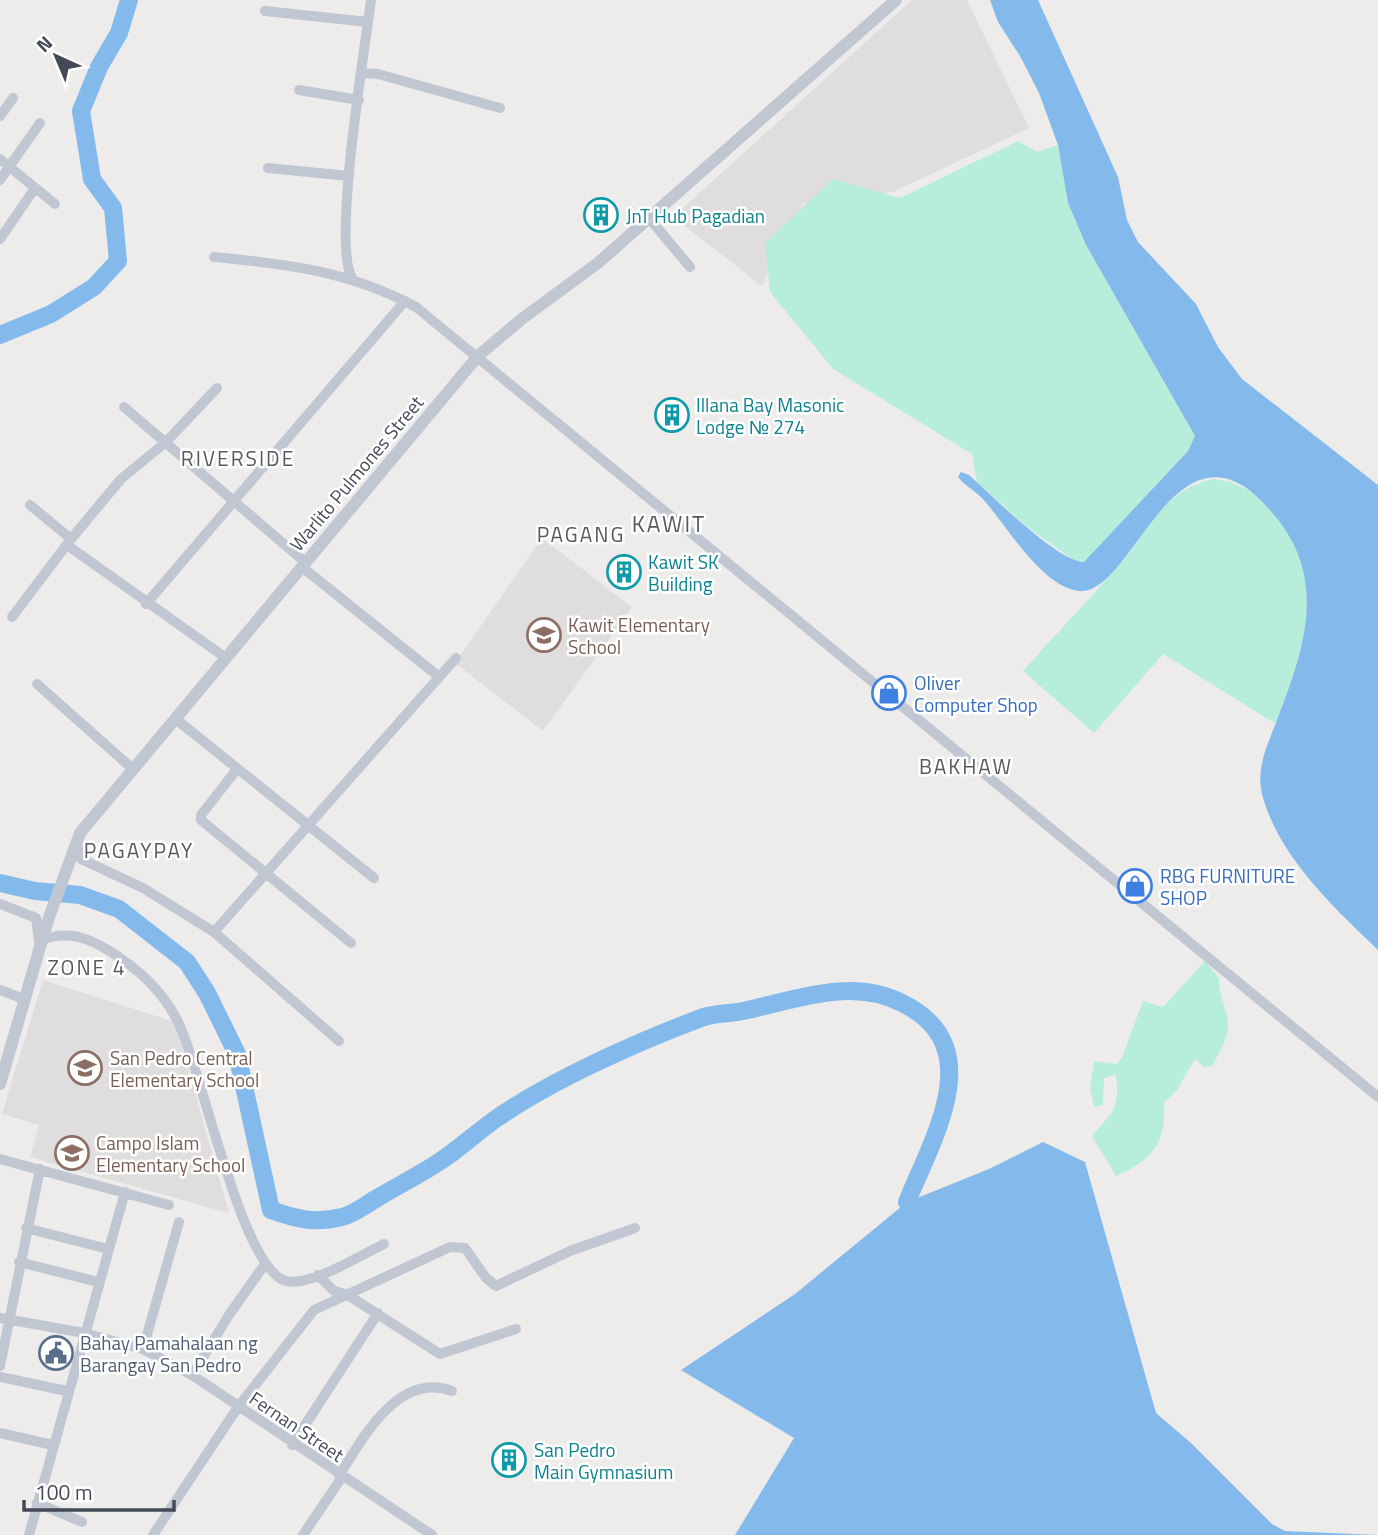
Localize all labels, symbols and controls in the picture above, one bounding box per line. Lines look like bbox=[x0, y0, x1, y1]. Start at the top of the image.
north arrow bbox=[21, 21, 91, 91]
text: N bbox=[29, 28, 59, 58]
building icon: JnT Hub Pagadian bbox=[582, 196, 620, 234]
place label: JnT Hub Pagadian bbox=[626, 201, 765, 230]
street label: Warlito Pulmones Street bbox=[282, 389, 430, 557]
place label: Illana Bay Masonic Lodge № 274 bbox=[696, 390, 844, 441]
building icon: Illana Bay Masonic Lodge № 274 bbox=[653, 396, 691, 434]
district label: RIVERSIDE bbox=[181, 442, 295, 474]
district label: KAWIT bbox=[632, 506, 706, 541]
district label: PAGANG bbox=[537, 518, 625, 550]
place label: Kawit SK Building bbox=[648, 547, 719, 598]
building icon: Kawit SK Building bbox=[605, 553, 643, 591]
place label: Kawit Elementary School bbox=[568, 610, 710, 661]
school or university icon: Kawit Elementary School bbox=[525, 616, 563, 654]
place label: Oliver Computer Shop bbox=[914, 668, 1038, 719]
shop icon: Oliver Computer Shop bbox=[870, 674, 908, 712]
district label: BAKHAW bbox=[919, 750, 1013, 782]
district label: PAGAYPAY bbox=[84, 834, 194, 866]
place label: RBG FURNITURE SHOP bbox=[1160, 861, 1295, 912]
shop icon: RBG FURNITURE SHOP bbox=[1116, 867, 1154, 905]
district label: ZONE 4 bbox=[47, 951, 127, 983]
place label: San Pedro Central Elementary School bbox=[110, 1043, 259, 1094]
school or university icon: San Pedro Central Elementary School bbox=[66, 1049, 104, 1087]
place label: Campo Islam Elementary School bbox=[96, 1128, 245, 1179]
school or university icon: Campo Islam Elementary School bbox=[53, 1134, 91, 1172]
place label: Bahay Pamahalaan ng Barangay San Pedro bbox=[80, 1328, 258, 1379]
public building icon: Bahay Pamahalaan ng Barangay San Pedro bbox=[37, 1334, 75, 1372]
street label: Fernan Street bbox=[244, 1384, 351, 1469]
place label: San Pedro Main Gymnasium bbox=[534, 1435, 673, 1486]
building icon: San Pedro Main Gymnasium bbox=[490, 1441, 528, 1479]
scale bar bbox=[24, 1468, 175, 1512]
text: 100 m bbox=[35, 1476, 92, 1508]

